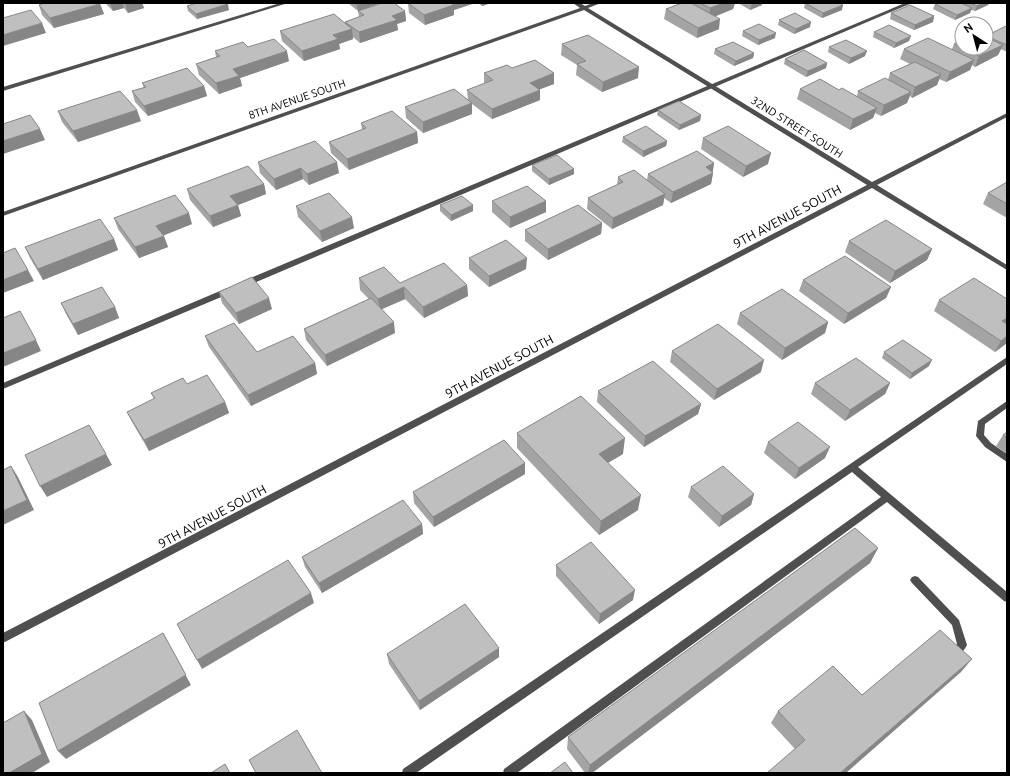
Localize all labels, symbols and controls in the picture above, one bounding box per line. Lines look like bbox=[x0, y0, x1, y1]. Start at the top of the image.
north arrow bbox=[954, 16, 994, 56]
text: N bbox=[961, 21, 975, 35]
street label: 8TH AVENUE SOUTH bbox=[247, 77, 347, 121]
street label: 32ND STREET SOUTH bbox=[749, 94, 845, 160]
street label: 9TH AVENUE SOUTH bbox=[731, 182, 843, 250]
street label: 9TH AVENUE SOUTH bbox=[443, 332, 555, 400]
street label: 9TH AVENUE SOUTH bbox=[156, 482, 268, 550]

